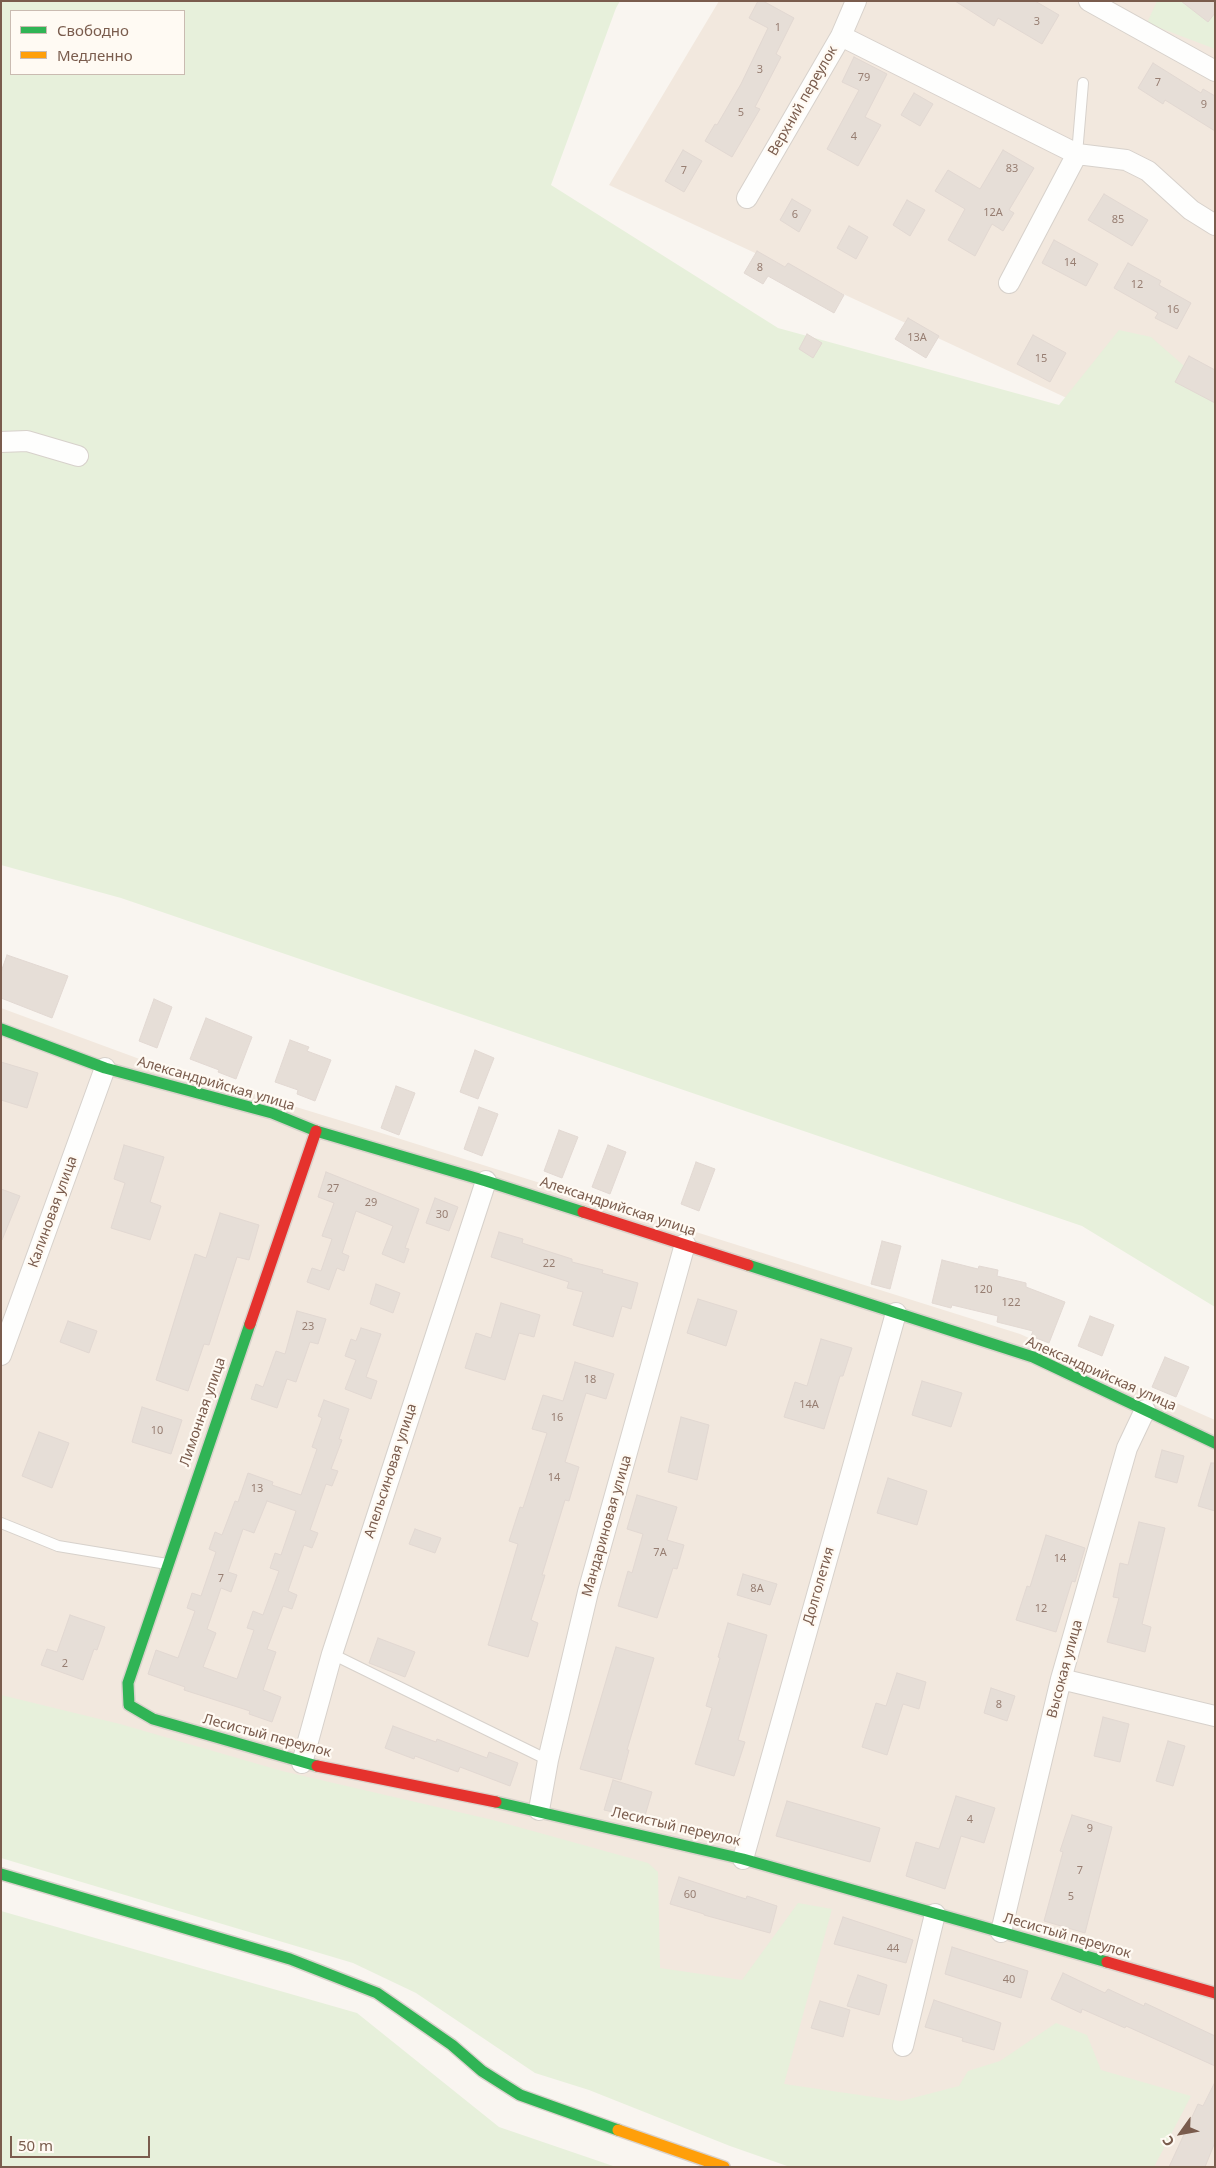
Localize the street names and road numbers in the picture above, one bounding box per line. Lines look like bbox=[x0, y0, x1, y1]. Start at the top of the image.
street label: Верхний переулок bbox=[765, 43, 841, 159]
street label: Александрийская улица bbox=[135, 1053, 297, 1115]
street label: Калиновая улица bbox=[25, 1154, 81, 1270]
street label: Александрийская улица bbox=[538, 1174, 698, 1240]
street label: Александрийская улица bbox=[1023, 1333, 1179, 1415]
street label: Лимонная улица bbox=[177, 1355, 229, 1469]
street label: Апельсиновая улица bbox=[361, 1402, 421, 1540]
street label: Мандариновая улица bbox=[579, 1453, 635, 1599]
street label: Долголетия bbox=[800, 1545, 838, 1627]
street label: Высокая улица bbox=[1044, 1618, 1086, 1720]
street label: Лесистый переулок bbox=[201, 1711, 333, 1761]
street label: Лесистый переулок bbox=[610, 1804, 742, 1850]
street label: Лесистый переулок bbox=[1001, 1910, 1133, 1962]

